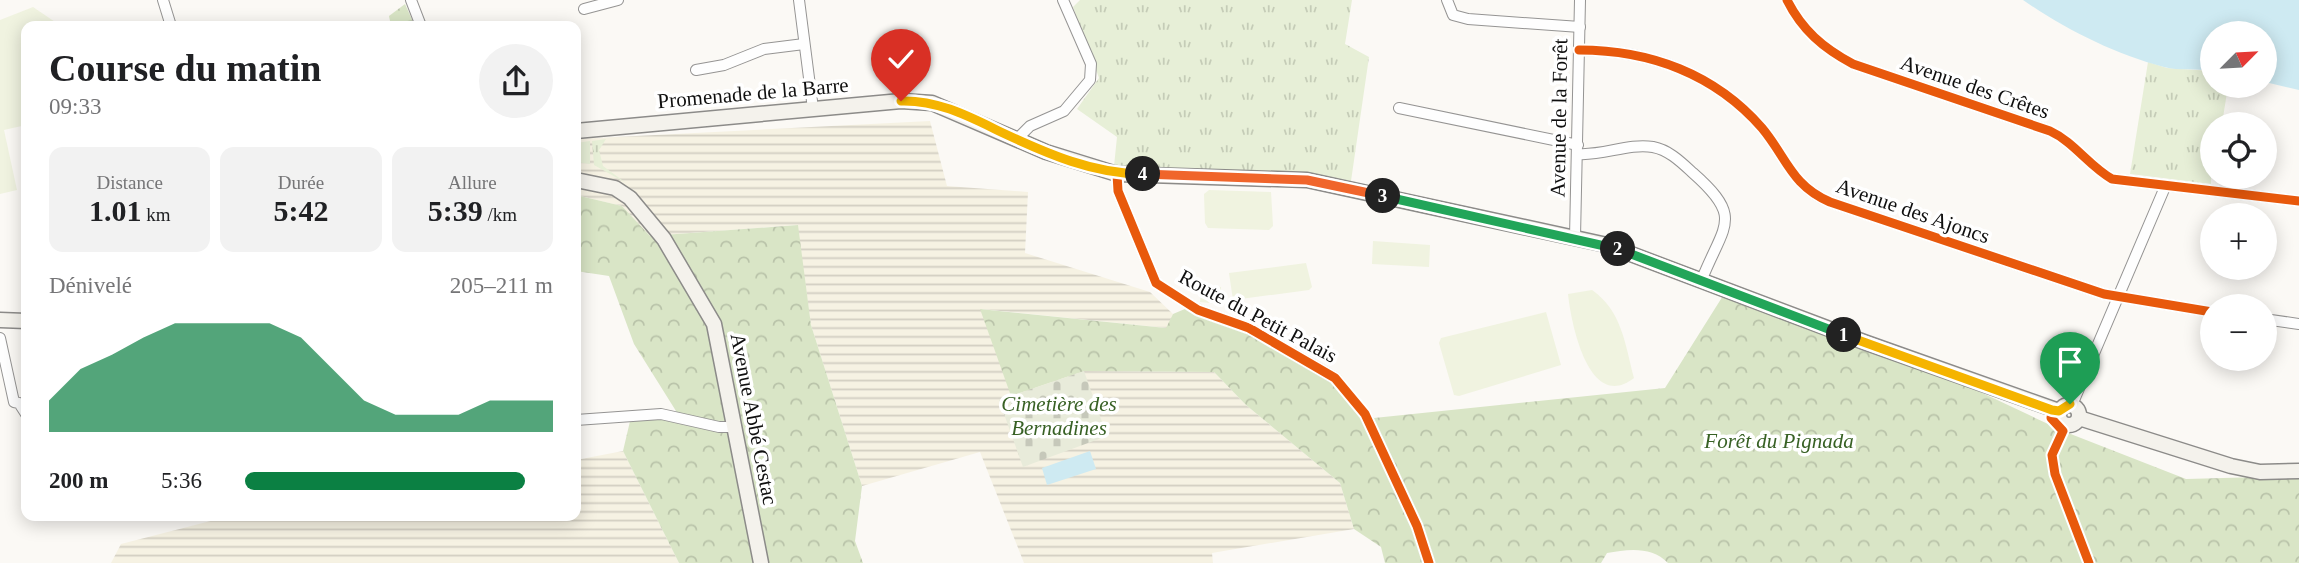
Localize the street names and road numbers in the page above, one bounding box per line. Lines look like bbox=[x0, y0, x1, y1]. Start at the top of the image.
street label: Avenue de la Forêt bbox=[1546, 38, 1572, 198]
street label: Avenue des Crêtes bbox=[1897, 50, 2053, 124]
street label: Promenade de la Barre bbox=[656, 73, 850, 113]
street label: Avenue des Ajoncs bbox=[1833, 174, 1993, 248]
street label: Route du Petit Palais bbox=[1175, 264, 1341, 368]
street label: Avenue Abbé Cestac bbox=[726, 331, 782, 507]

